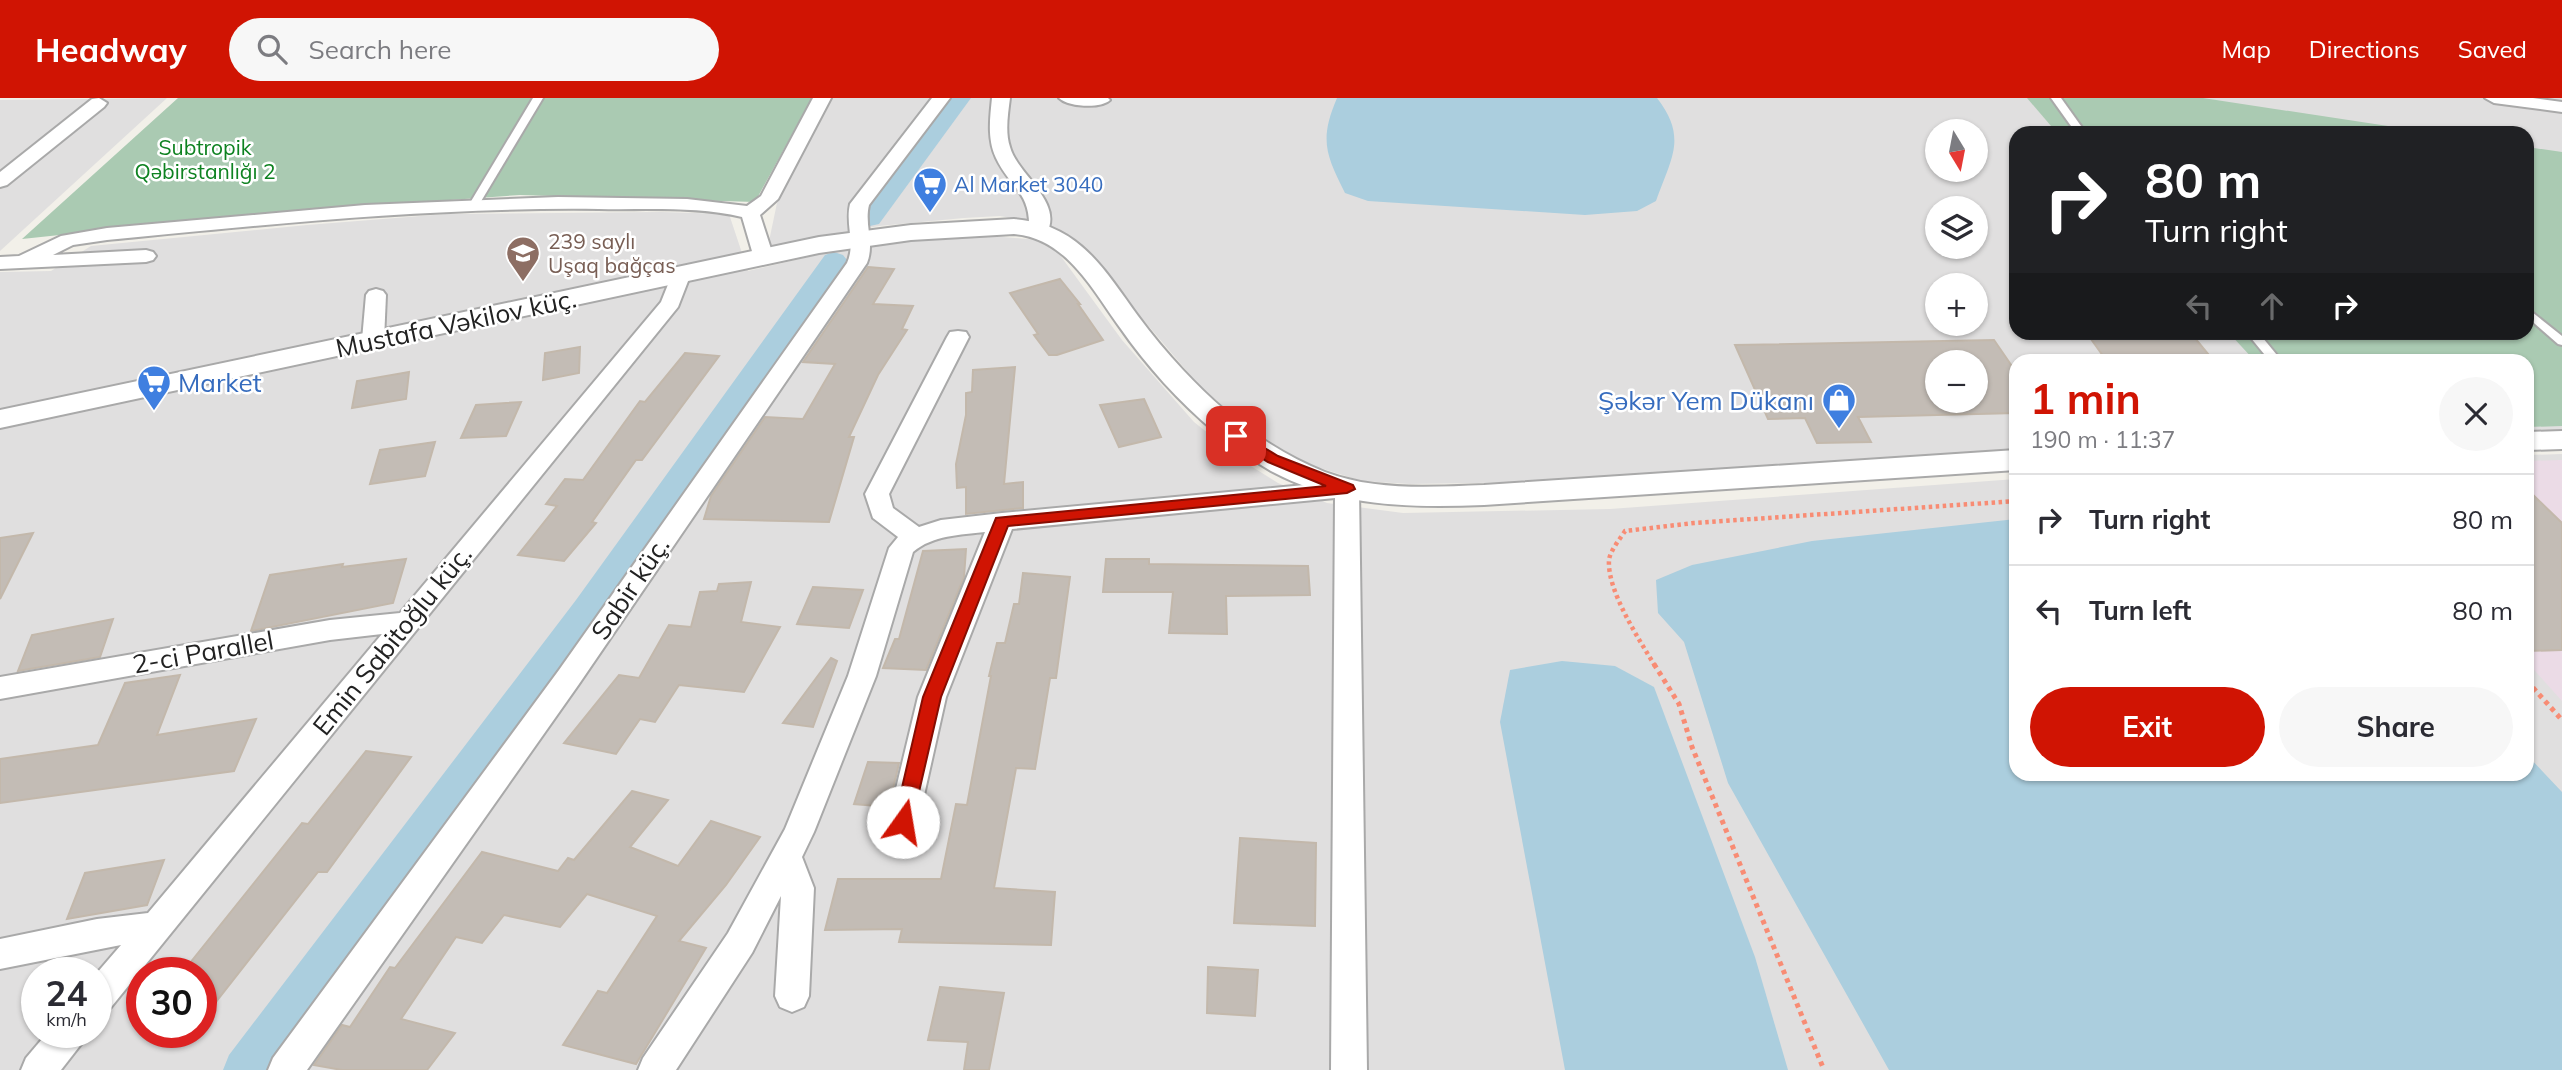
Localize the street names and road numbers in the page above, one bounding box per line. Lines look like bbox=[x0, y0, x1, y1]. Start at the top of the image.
street label: Mustafa Vəkilov küç. bbox=[333, 281, 579, 365]
street label: Sabir küç. bbox=[584, 530, 676, 646]
street label: Emin Sabitoğlu küç. bbox=[305, 538, 479, 742]
street label: 2-ci Parallel bbox=[130, 623, 276, 681]

